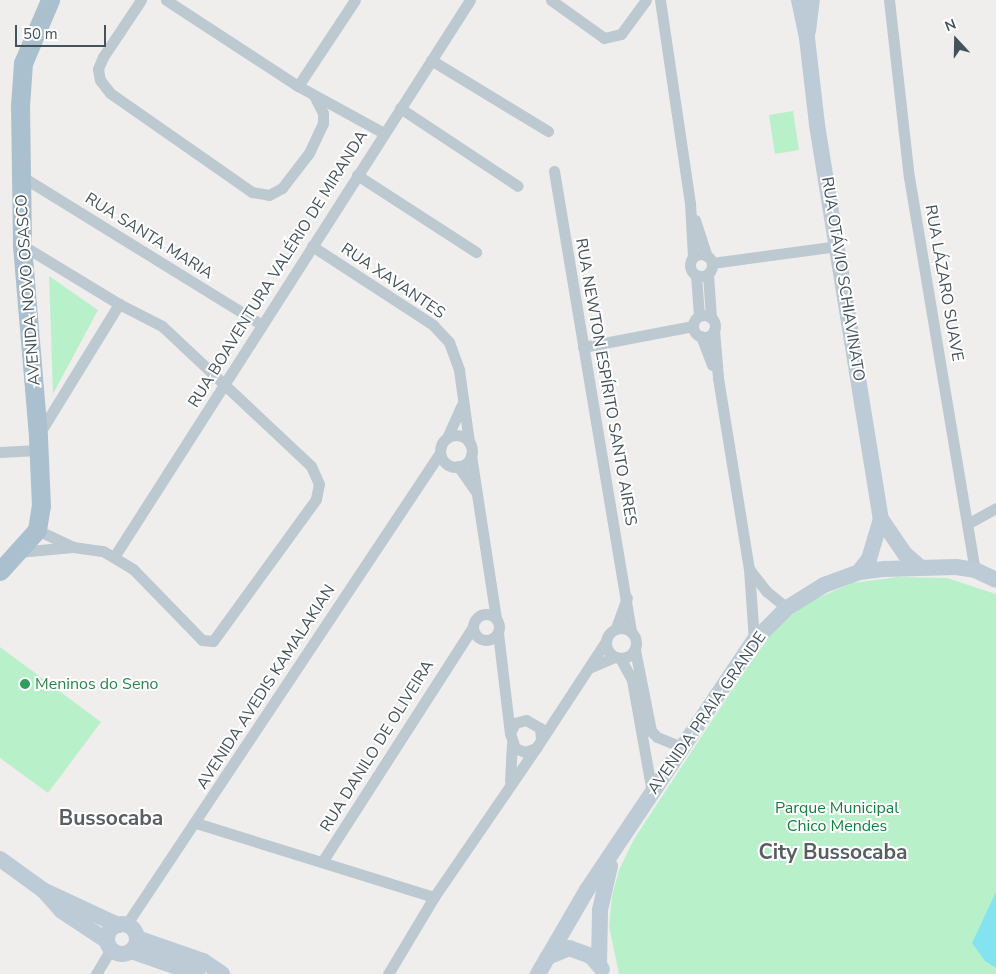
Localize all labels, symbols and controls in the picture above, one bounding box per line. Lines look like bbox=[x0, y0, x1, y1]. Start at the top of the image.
scale bar bbox=[18, 15, 109, 47]
north arrow bbox=[931, 15, 981, 65]
text: N bbox=[942, 15, 959, 36]
text: 50 m bbox=[23, 24, 58, 44]
street label: RUA BOAVENTURA VALÉRIO DE MIRANDA bbox=[184, 127, 372, 411]
street label: RUA OTÁVIO SCHIAVINATO bbox=[817, 175, 869, 383]
street label: RUA SANTA MARIA bbox=[81, 189, 217, 283]
street label: AVENIDA NOVO OSASCO bbox=[12, 194, 44, 386]
street label: RUA LÁZARO SUAVE bbox=[921, 203, 967, 363]
street label: RUA NEWTON ESPÍRITO SANTO AIRES bbox=[571, 237, 641, 527]
street label: RUA XAVANTES bbox=[337, 239, 449, 323]
street label: AVENIDA AVEDIS KAMALAKIAN bbox=[193, 581, 339, 793]
street label: AVENIDA PRAIA GRANDE bbox=[644, 628, 770, 798]
street label: RUA DANILO DE OLIVEIRA bbox=[316, 657, 438, 835]
place label: Meninos do Seno bbox=[35, 674, 158, 694]
marker: Meninos do Seno bbox=[19, 678, 31, 690]
park label: Parque Municipal Chico Mendes bbox=[775, 798, 899, 836]
district label: Bussocaba bbox=[59, 805, 163, 831]
district label: City Bussocaba bbox=[758, 839, 908, 865]

